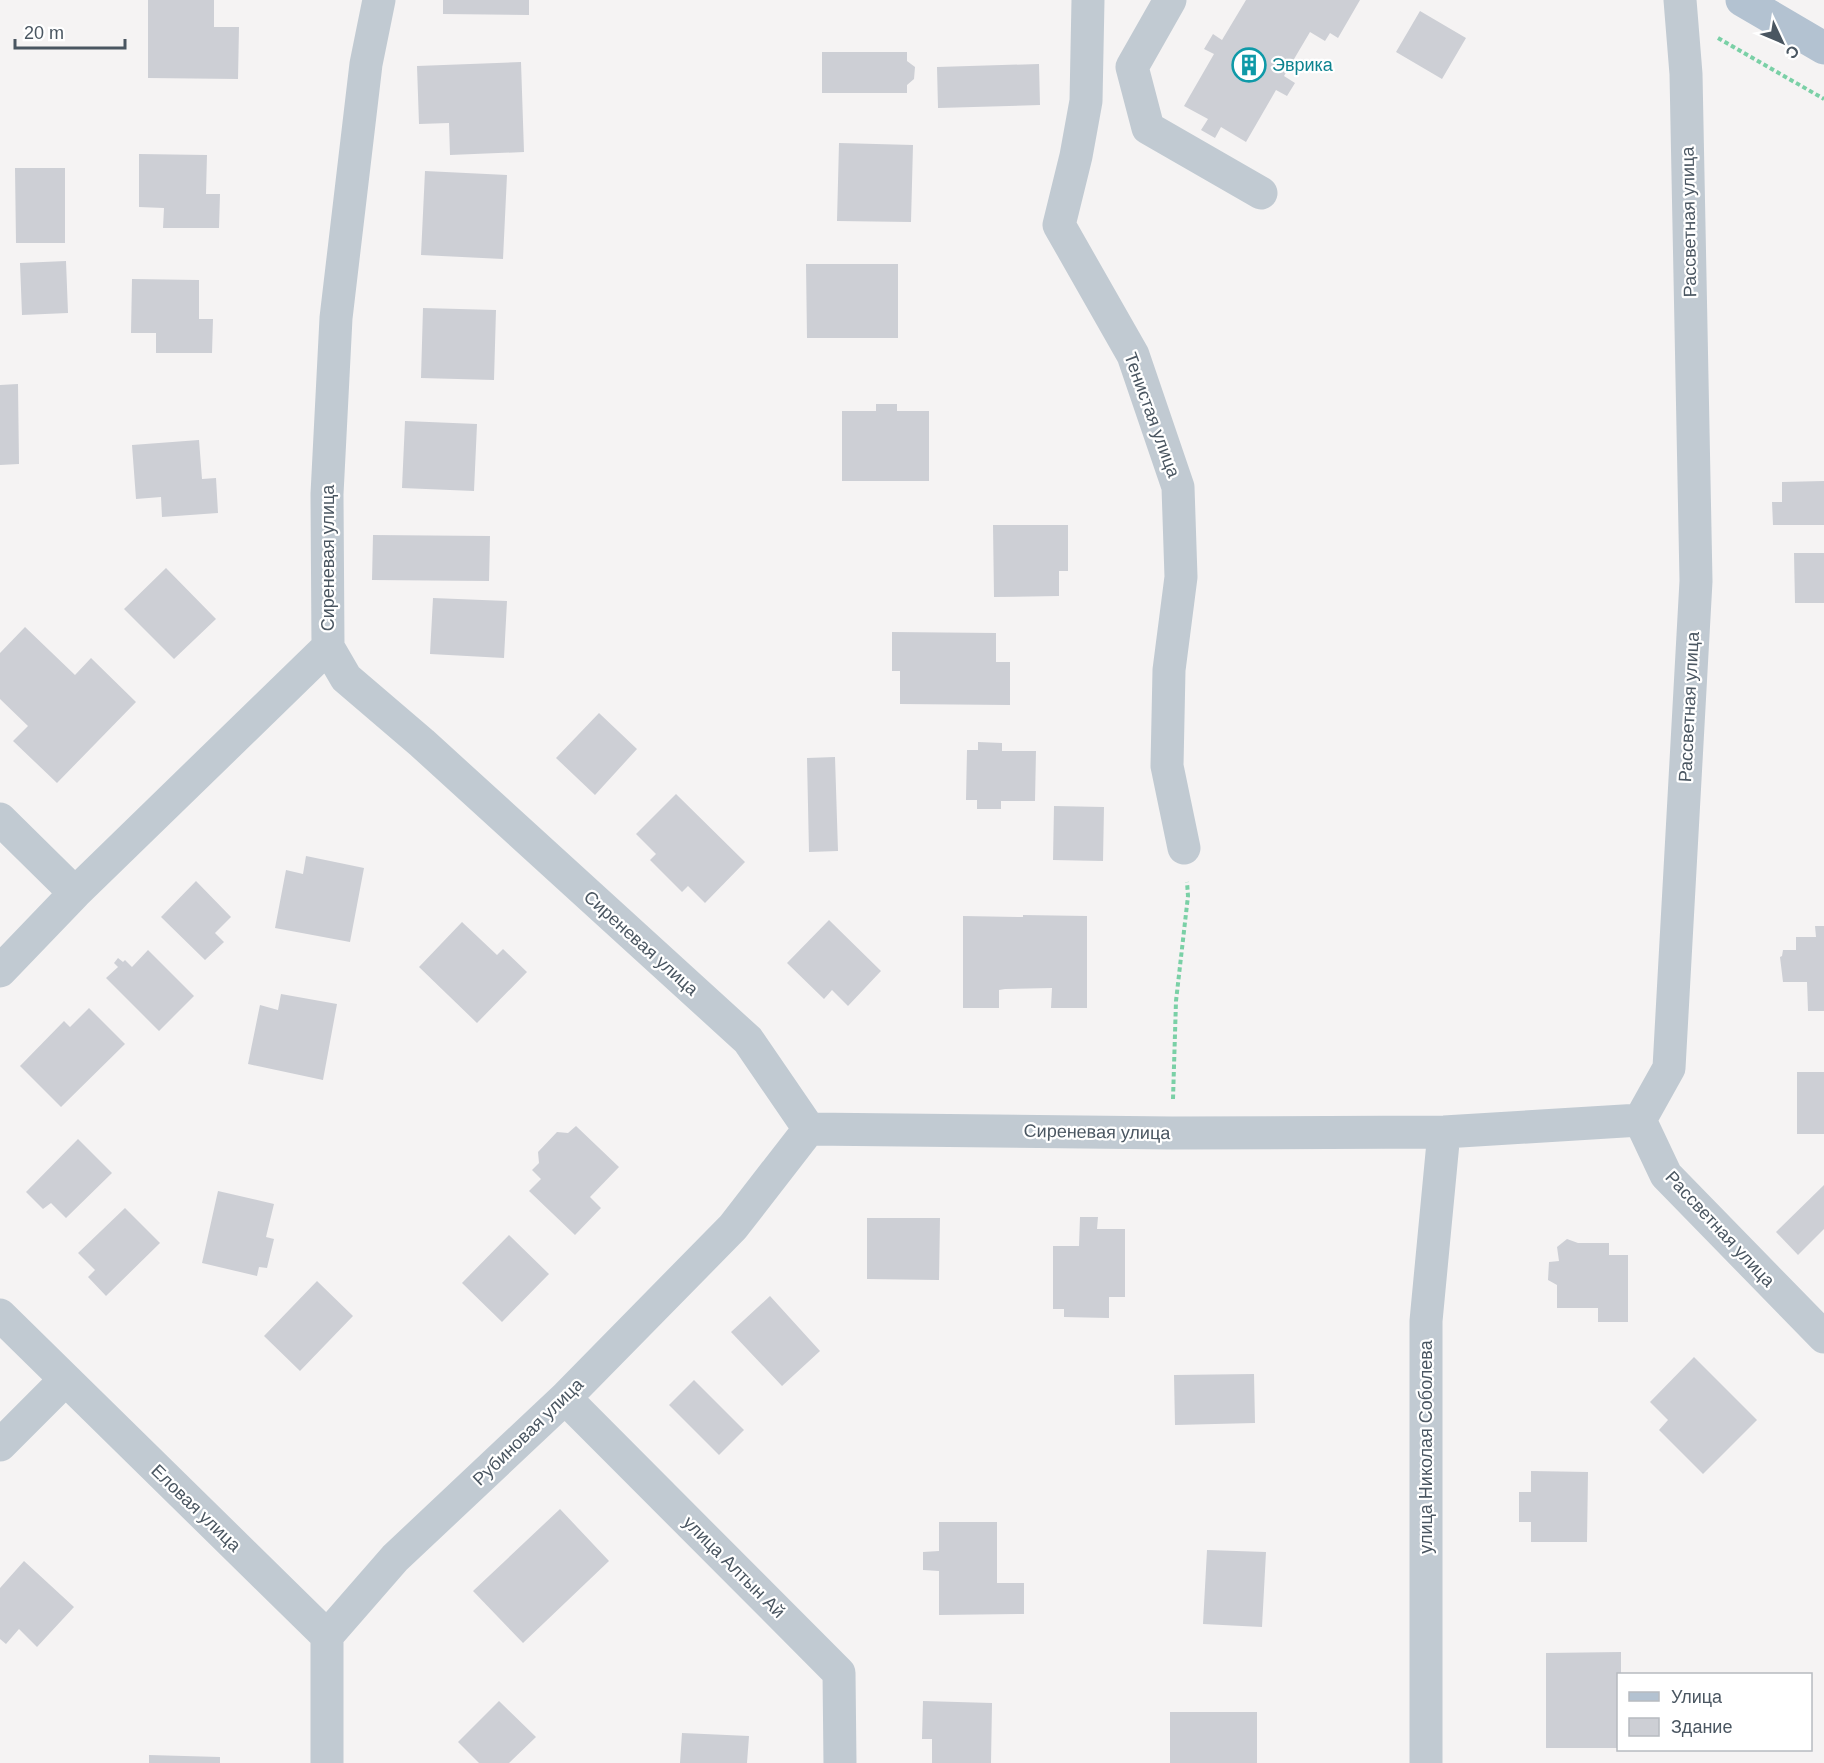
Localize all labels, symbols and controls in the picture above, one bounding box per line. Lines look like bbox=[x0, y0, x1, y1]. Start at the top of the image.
scale bar bbox=[15, 12, 124, 50]
north arrow bbox=[1752, 12, 1812, 72]
text: 20 m bbox=[24, 23, 64, 43]
text: С bbox=[1782, 42, 1803, 62]
building icon: Эврика bbox=[1231, 47, 1267, 83]
place label: Эврика bbox=[1272, 55, 1334, 75]
street label: Рассветная улица bbox=[1678, 146, 1700, 297]
street label: Тенистая улица bbox=[1120, 350, 1184, 481]
street label: Сиреневая улица bbox=[318, 484, 338, 631]
street label: Рассветная улица bbox=[1675, 630, 1703, 783]
street label: Сиреневая улица bbox=[580, 887, 703, 1000]
street label: Сиреневая улица bbox=[1024, 1121, 1171, 1143]
street label: Рассветная улица bbox=[1661, 1167, 1779, 1292]
street label: улица Николая Соболева bbox=[1416, 1339, 1436, 1554]
street label: Рубиновая улица bbox=[469, 1374, 588, 1490]
street label: Еловая улица bbox=[147, 1460, 245, 1556]
street label: улица Алтын Ай bbox=[679, 1512, 789, 1622]
legend bbox=[1617, 1673, 1812, 1751]
text: Улица bbox=[1671, 1687, 1723, 1707]
text: Здание bbox=[1671, 1717, 1732, 1737]

